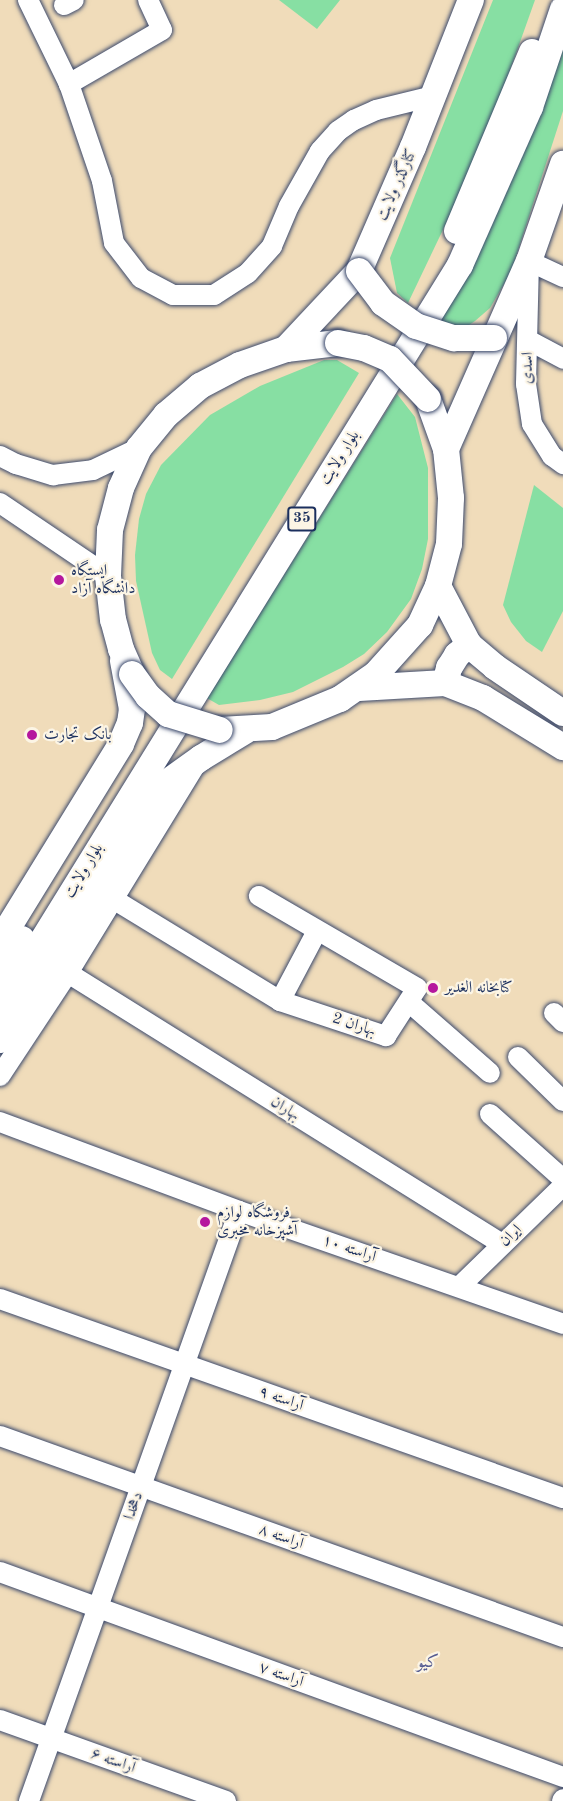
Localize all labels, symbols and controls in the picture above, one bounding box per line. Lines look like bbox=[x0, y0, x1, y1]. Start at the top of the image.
street label: کنارگذر ولایت bbox=[373, 146, 421, 224]
street label: اسدی bbox=[518, 352, 538, 384]
street label: بلوار ولایت bbox=[316, 427, 364, 489]
road number: 35 bbox=[287, 507, 317, 531]
place label: ایستگاه دانشگاه آزاد bbox=[71, 561, 135, 599]
marker: ایستگاه دانشگاه آزاد bbox=[52, 573, 66, 587]
place label: بانک تجارت bbox=[44, 725, 111, 745]
marker: بانک تجارت bbox=[25, 728, 39, 742]
street label: بلوار ولایت bbox=[60, 840, 108, 902]
place label: کتابخانه الغدیر bbox=[445, 978, 513, 998]
marker: کتابخانه الغدیر bbox=[426, 981, 440, 995]
street label: بهاران 2 bbox=[330, 1009, 378, 1041]
street label: بهاران bbox=[267, 1093, 303, 1125]
place label: فروشگاه لوازم آشپزخانه مخبری bbox=[217, 1203, 297, 1241]
marker: فروشگاه لوازم آشپزخانه مخبری bbox=[198, 1215, 212, 1229]
street label: ایران bbox=[496, 1221, 526, 1251]
street label: آراسته ۱۰ bbox=[320, 1231, 378, 1267]
street label: آراسته ۹ bbox=[256, 1382, 306, 1416]
street label: دهخدا bbox=[120, 1489, 148, 1523]
street label: آراسته ۸ bbox=[256, 1520, 306, 1554]
district label: کیو bbox=[417, 1651, 439, 1673]
street label: آراسته ۷ bbox=[256, 1658, 306, 1692]
street label: آراسته ۶ bbox=[88, 1744, 138, 1778]

